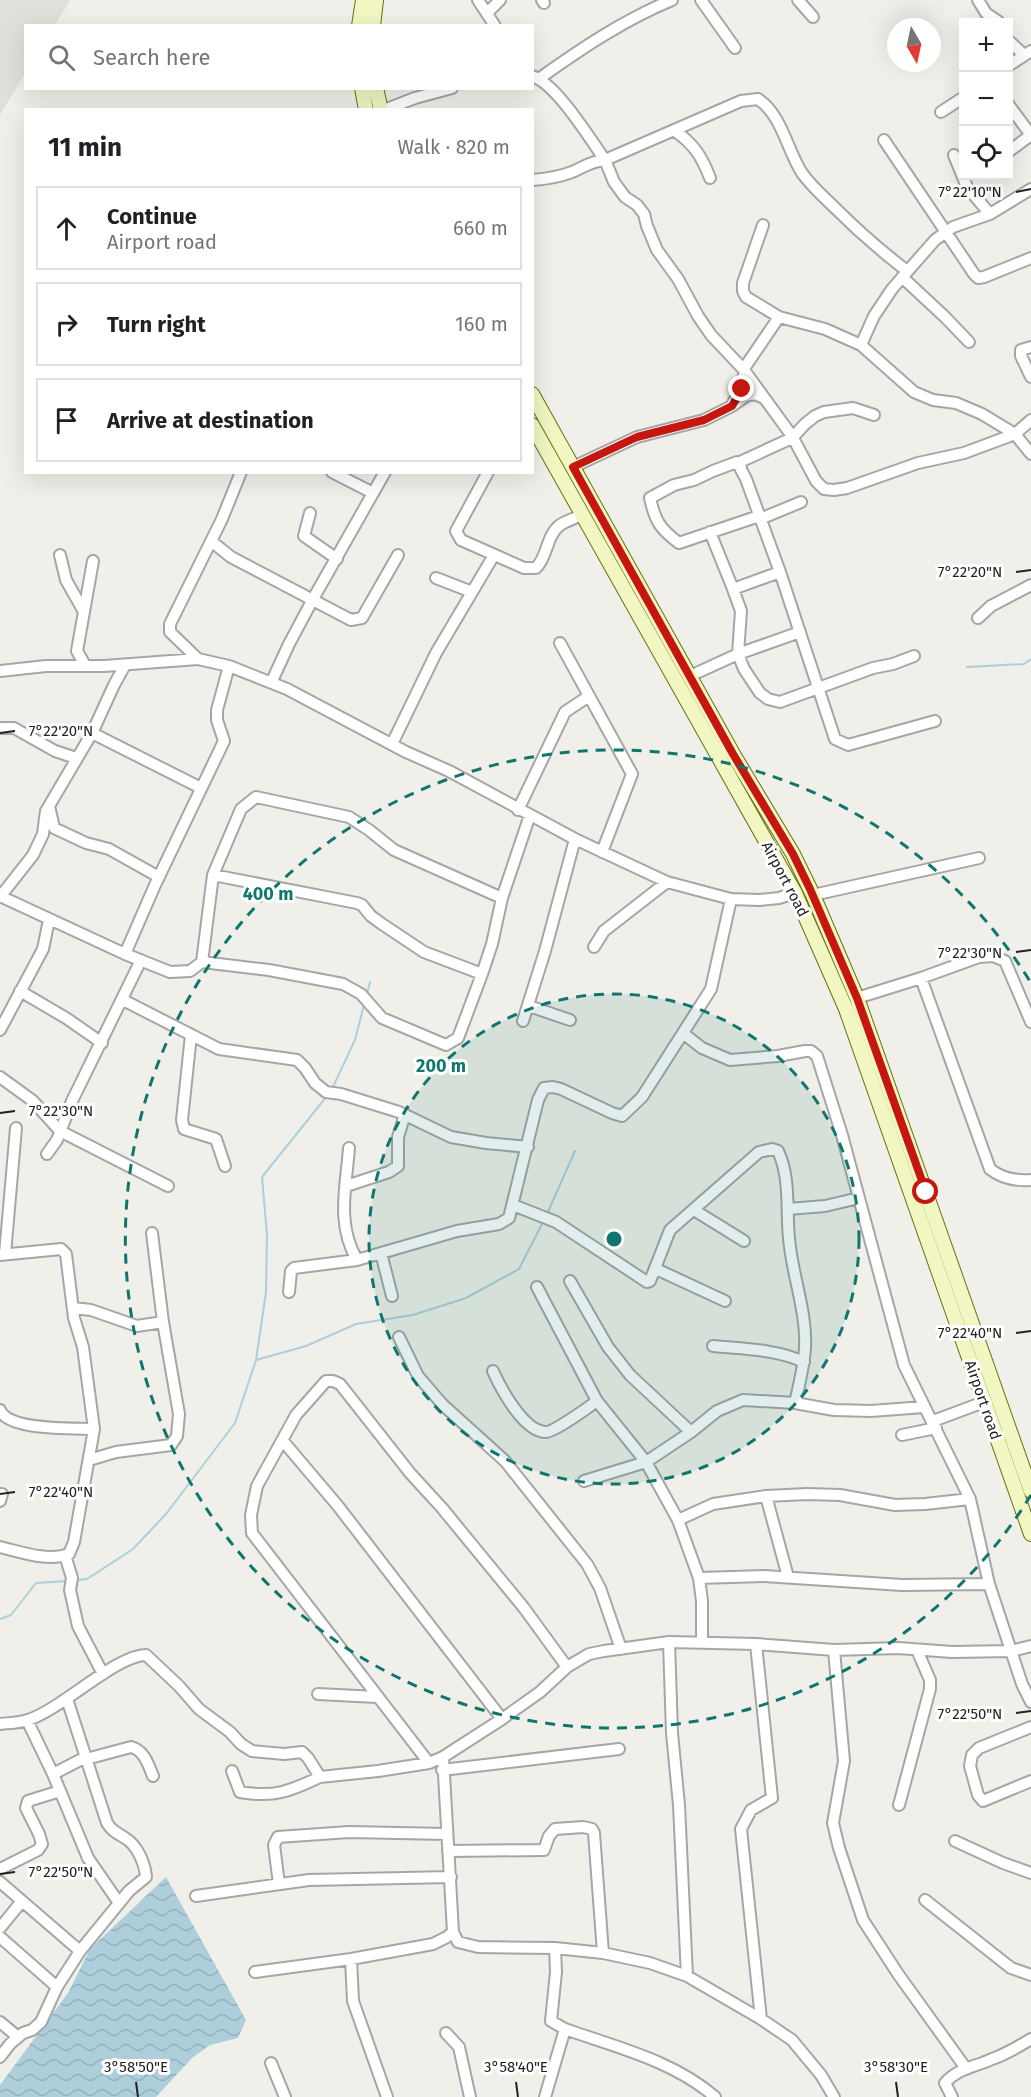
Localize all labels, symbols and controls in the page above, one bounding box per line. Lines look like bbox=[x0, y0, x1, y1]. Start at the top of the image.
north arrow bbox=[887, 18, 941, 72]
map controls bbox=[959, 18, 1013, 180]
button: + bbox=[959, 18, 1013, 72]
search box bbox=[24, 24, 534, 90]
icon: search bbox=[45, 41, 78, 74]
text: Search here bbox=[93, 44, 211, 71]
button: − bbox=[959, 72, 1013, 126]
button: locate bbox=[959, 126, 1013, 180]
text: 11 min bbox=[48, 132, 122, 163]
text: Walk · 820 m bbox=[398, 135, 510, 159]
text: 7°22'10"N bbox=[938, 183, 1002, 201]
text: Continue bbox=[107, 203, 197, 230]
icon: ahead bbox=[50, 212, 83, 245]
text: 660 m bbox=[453, 216, 508, 240]
text: Airport road bbox=[107, 230, 217, 254]
icon: right bbox=[50, 308, 83, 341]
text: Turn right bbox=[107, 311, 206, 338]
text: 160 m bbox=[455, 312, 508, 336]
route end bbox=[728, 375, 754, 401]
icon: arrive bbox=[50, 404, 83, 437]
text: Arrive at destination bbox=[107, 407, 314, 434]
text: 7°22'20"N bbox=[938, 563, 1002, 581]
text: 7°22'20"N bbox=[29, 722, 93, 740]
street label: Airport road bbox=[758, 838, 812, 920]
text: 400 m bbox=[243, 883, 293, 905]
text: 7°22'30"N bbox=[938, 944, 1002, 962]
text: 200 m bbox=[416, 1055, 466, 1077]
text: 7°22'30"N bbox=[29, 1102, 93, 1120]
route start bbox=[912, 1178, 938, 1204]
centre of rings bbox=[604, 1229, 624, 1249]
text: 7°22'40"N bbox=[938, 1324, 1002, 1342]
street label: Airport road bbox=[961, 1358, 1005, 1442]
text: 7°22'40"N bbox=[29, 1483, 93, 1501]
text: 7°22'50"N bbox=[938, 1705, 1002, 1723]
text: 7°22'50"N bbox=[29, 1863, 93, 1881]
text: 3°58'50"E bbox=[104, 2058, 168, 2076]
text: 3°58'40"E bbox=[484, 2058, 548, 2076]
text: 3°58'30"E bbox=[864, 2058, 928, 2076]

